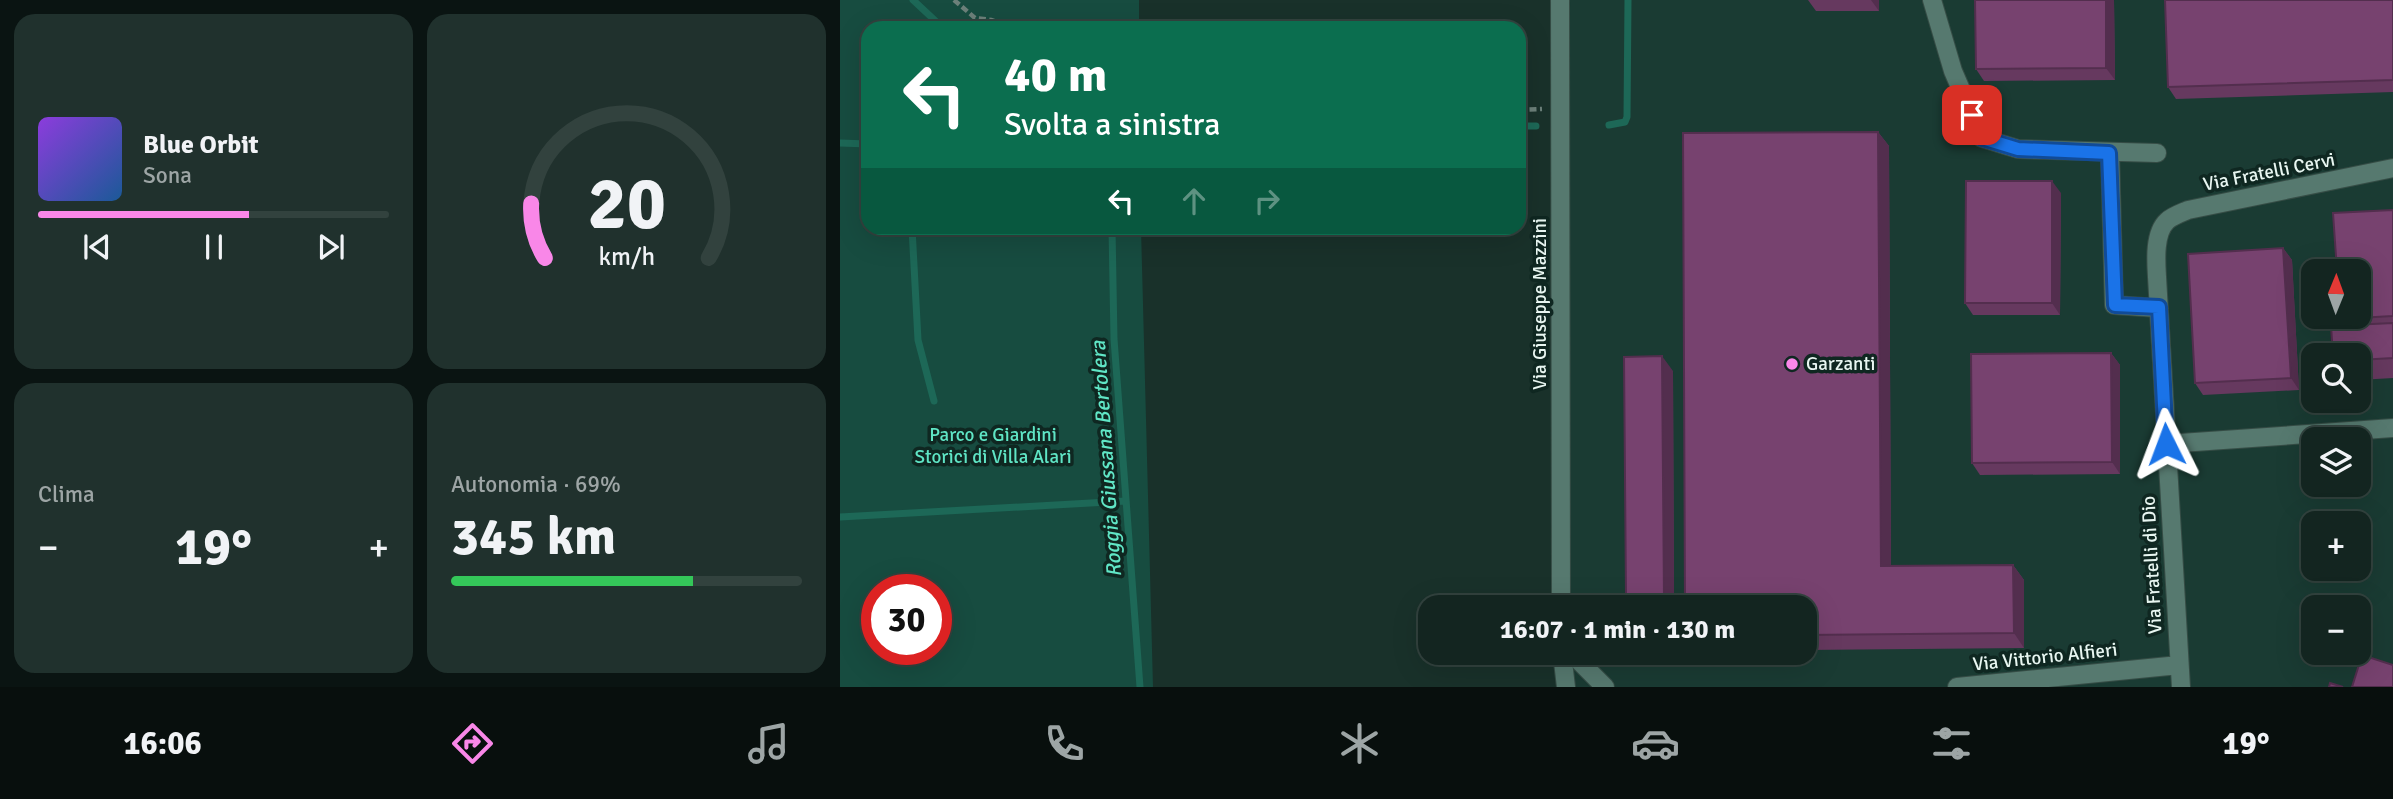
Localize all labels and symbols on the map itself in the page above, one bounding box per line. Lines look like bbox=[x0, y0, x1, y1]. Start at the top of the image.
pin bbox=[1942, 85, 2002, 145]
street label: Via Fratelli Cervi bbox=[2201, 147, 2337, 197]
street label: Via Giuseppe Mazzini bbox=[1528, 218, 1552, 390]
north arrow bbox=[2301, 259, 2371, 329]
water label: Roggia Giussana Bertolera bbox=[1085, 339, 1127, 578]
place label: Garzanti bbox=[1806, 352, 1875, 376]
marker: Garzanti bbox=[1784, 356, 1800, 372]
position arrow bbox=[2129, 407, 2203, 481]
park label: Parco e Giardini Storici di Villa Alari bbox=[914, 423, 1072, 469]
street label: Via Fratelli di Dio bbox=[2136, 495, 2168, 635]
speed limit sign: 30 bbox=[861, 574, 952, 665]
street label: Via Vittorio Alfieri bbox=[1972, 637, 2118, 677]

